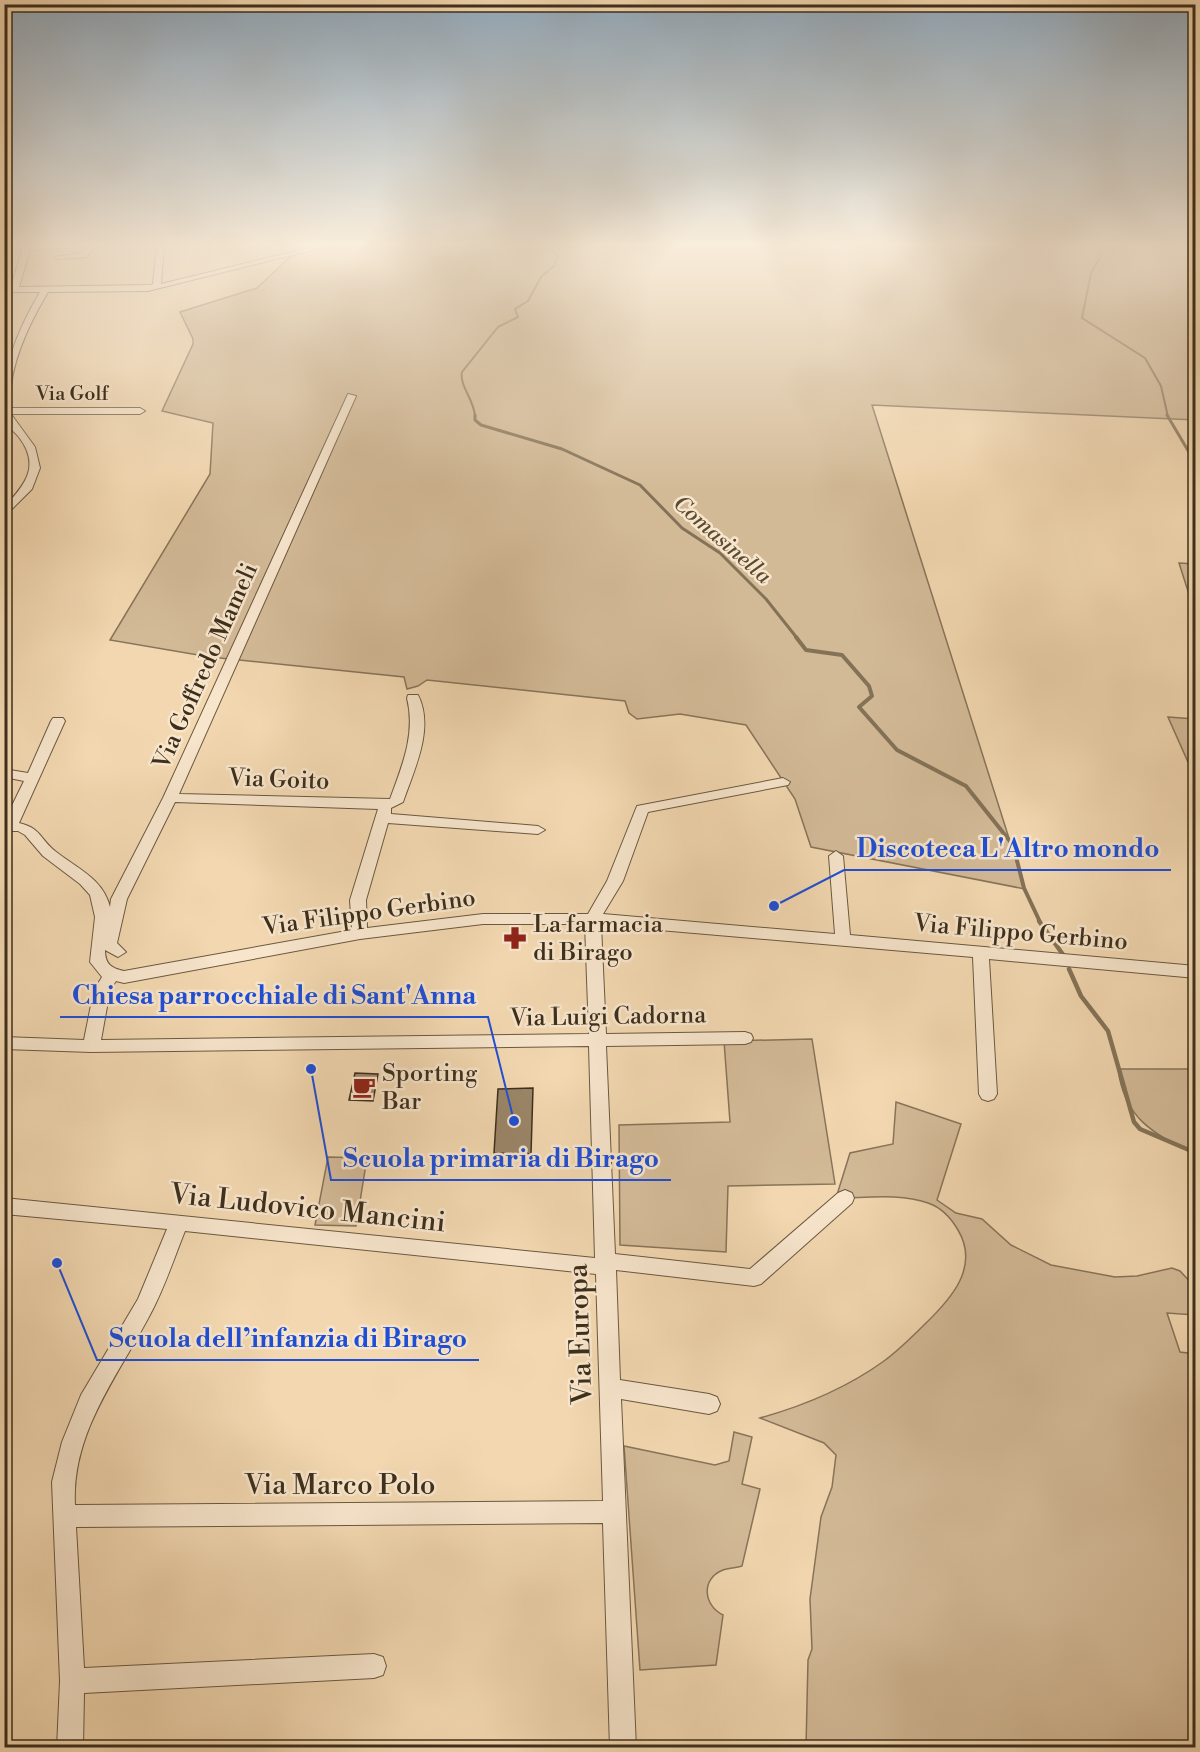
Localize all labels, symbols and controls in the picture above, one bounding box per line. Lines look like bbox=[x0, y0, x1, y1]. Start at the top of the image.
street label: Via Golf bbox=[34, 382, 109, 407]
water label: Comasinella bbox=[668, 490, 777, 591]
street label: Via Goffredo Mameli bbox=[146, 558, 265, 775]
street label: Via Goito bbox=[227, 763, 330, 797]
callout: Discoteca L'Altro mondo bbox=[844, 826, 1171, 870]
text: Discoteca L'Altro mondo bbox=[856, 833, 1160, 865]
street label: Via Filippo Gerbino bbox=[260, 883, 478, 943]
street label: Via Filippo Gerbino bbox=[912, 909, 1129, 957]
place label: La farmacia di Birago bbox=[533, 910, 664, 968]
pharmacy icon: La farmacia di Birago bbox=[502, 925, 528, 951]
callout: Chiesa parrocchiale di Sant'Anna bbox=[60, 973, 488, 1017]
text: Chiesa parrocchiale di Sant'Anna bbox=[72, 980, 477, 1012]
street label: Via Luigi Cadorna bbox=[508, 1000, 707, 1034]
place label: Sporting Bar bbox=[381, 1059, 478, 1117]
cafe icon: Sporting Bar bbox=[351, 1074, 377, 1100]
callout: Scuola primaria di Birago bbox=[331, 1136, 671, 1180]
text: Scuola primaria di Birago bbox=[343, 1143, 659, 1175]
street label: Via Ludovico Mancini bbox=[167, 1177, 447, 1240]
street label: Via Europa bbox=[561, 1262, 600, 1406]
callout: Scuola dell’infanzia di Birago bbox=[97, 1316, 479, 1360]
text: Scuola dell’infanzia di Birago bbox=[109, 1323, 467, 1355]
street label: Via Marco Polo bbox=[244, 1468, 435, 1503]

